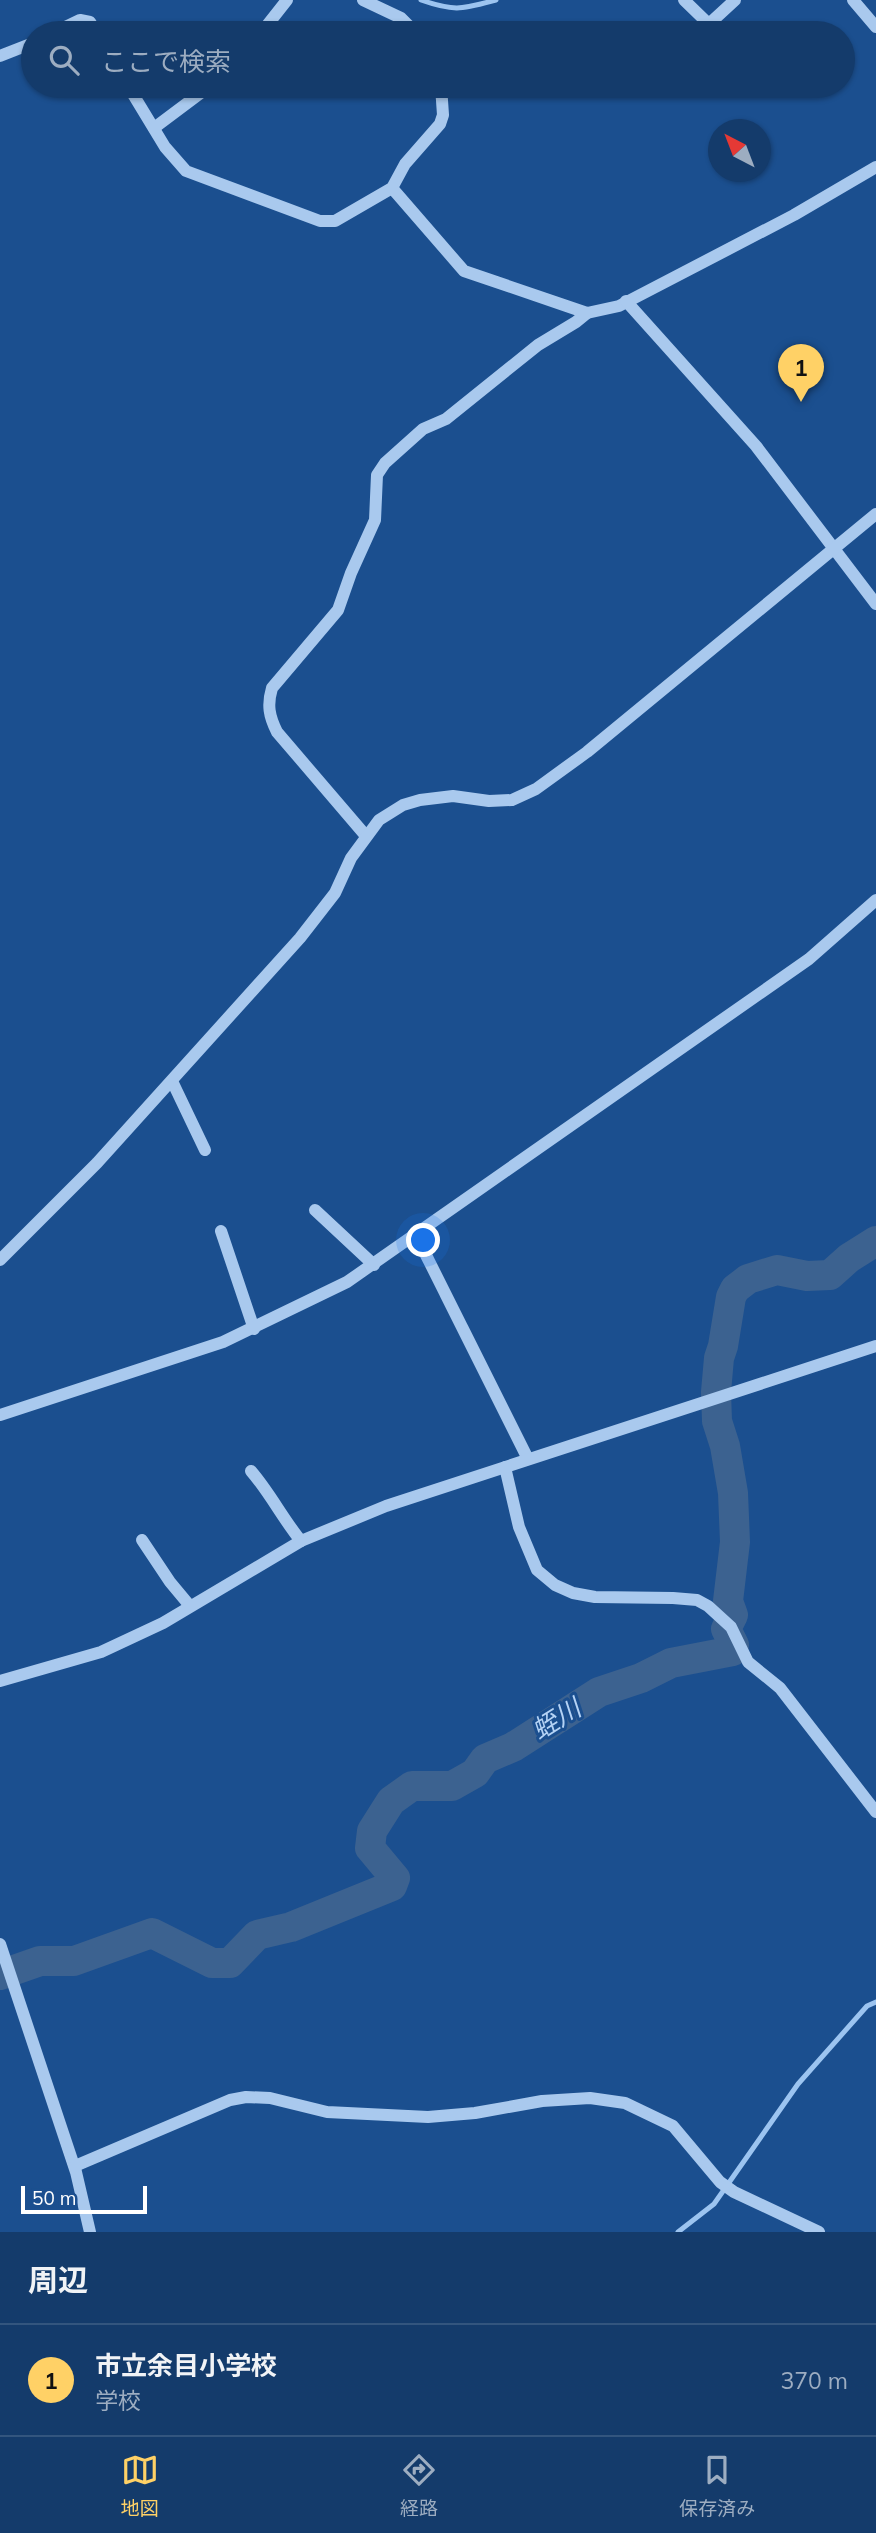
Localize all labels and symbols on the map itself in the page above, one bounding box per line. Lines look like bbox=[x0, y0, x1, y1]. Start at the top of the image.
north arrow bbox=[708, 119, 771, 182]
pin: 1 bbox=[778, 344, 824, 402]
your location bbox=[406, 1223, 440, 1257]
water label: 蛭川 bbox=[525, 1690, 589, 1747]
scale bar bbox=[21, 2183, 147, 2215]

